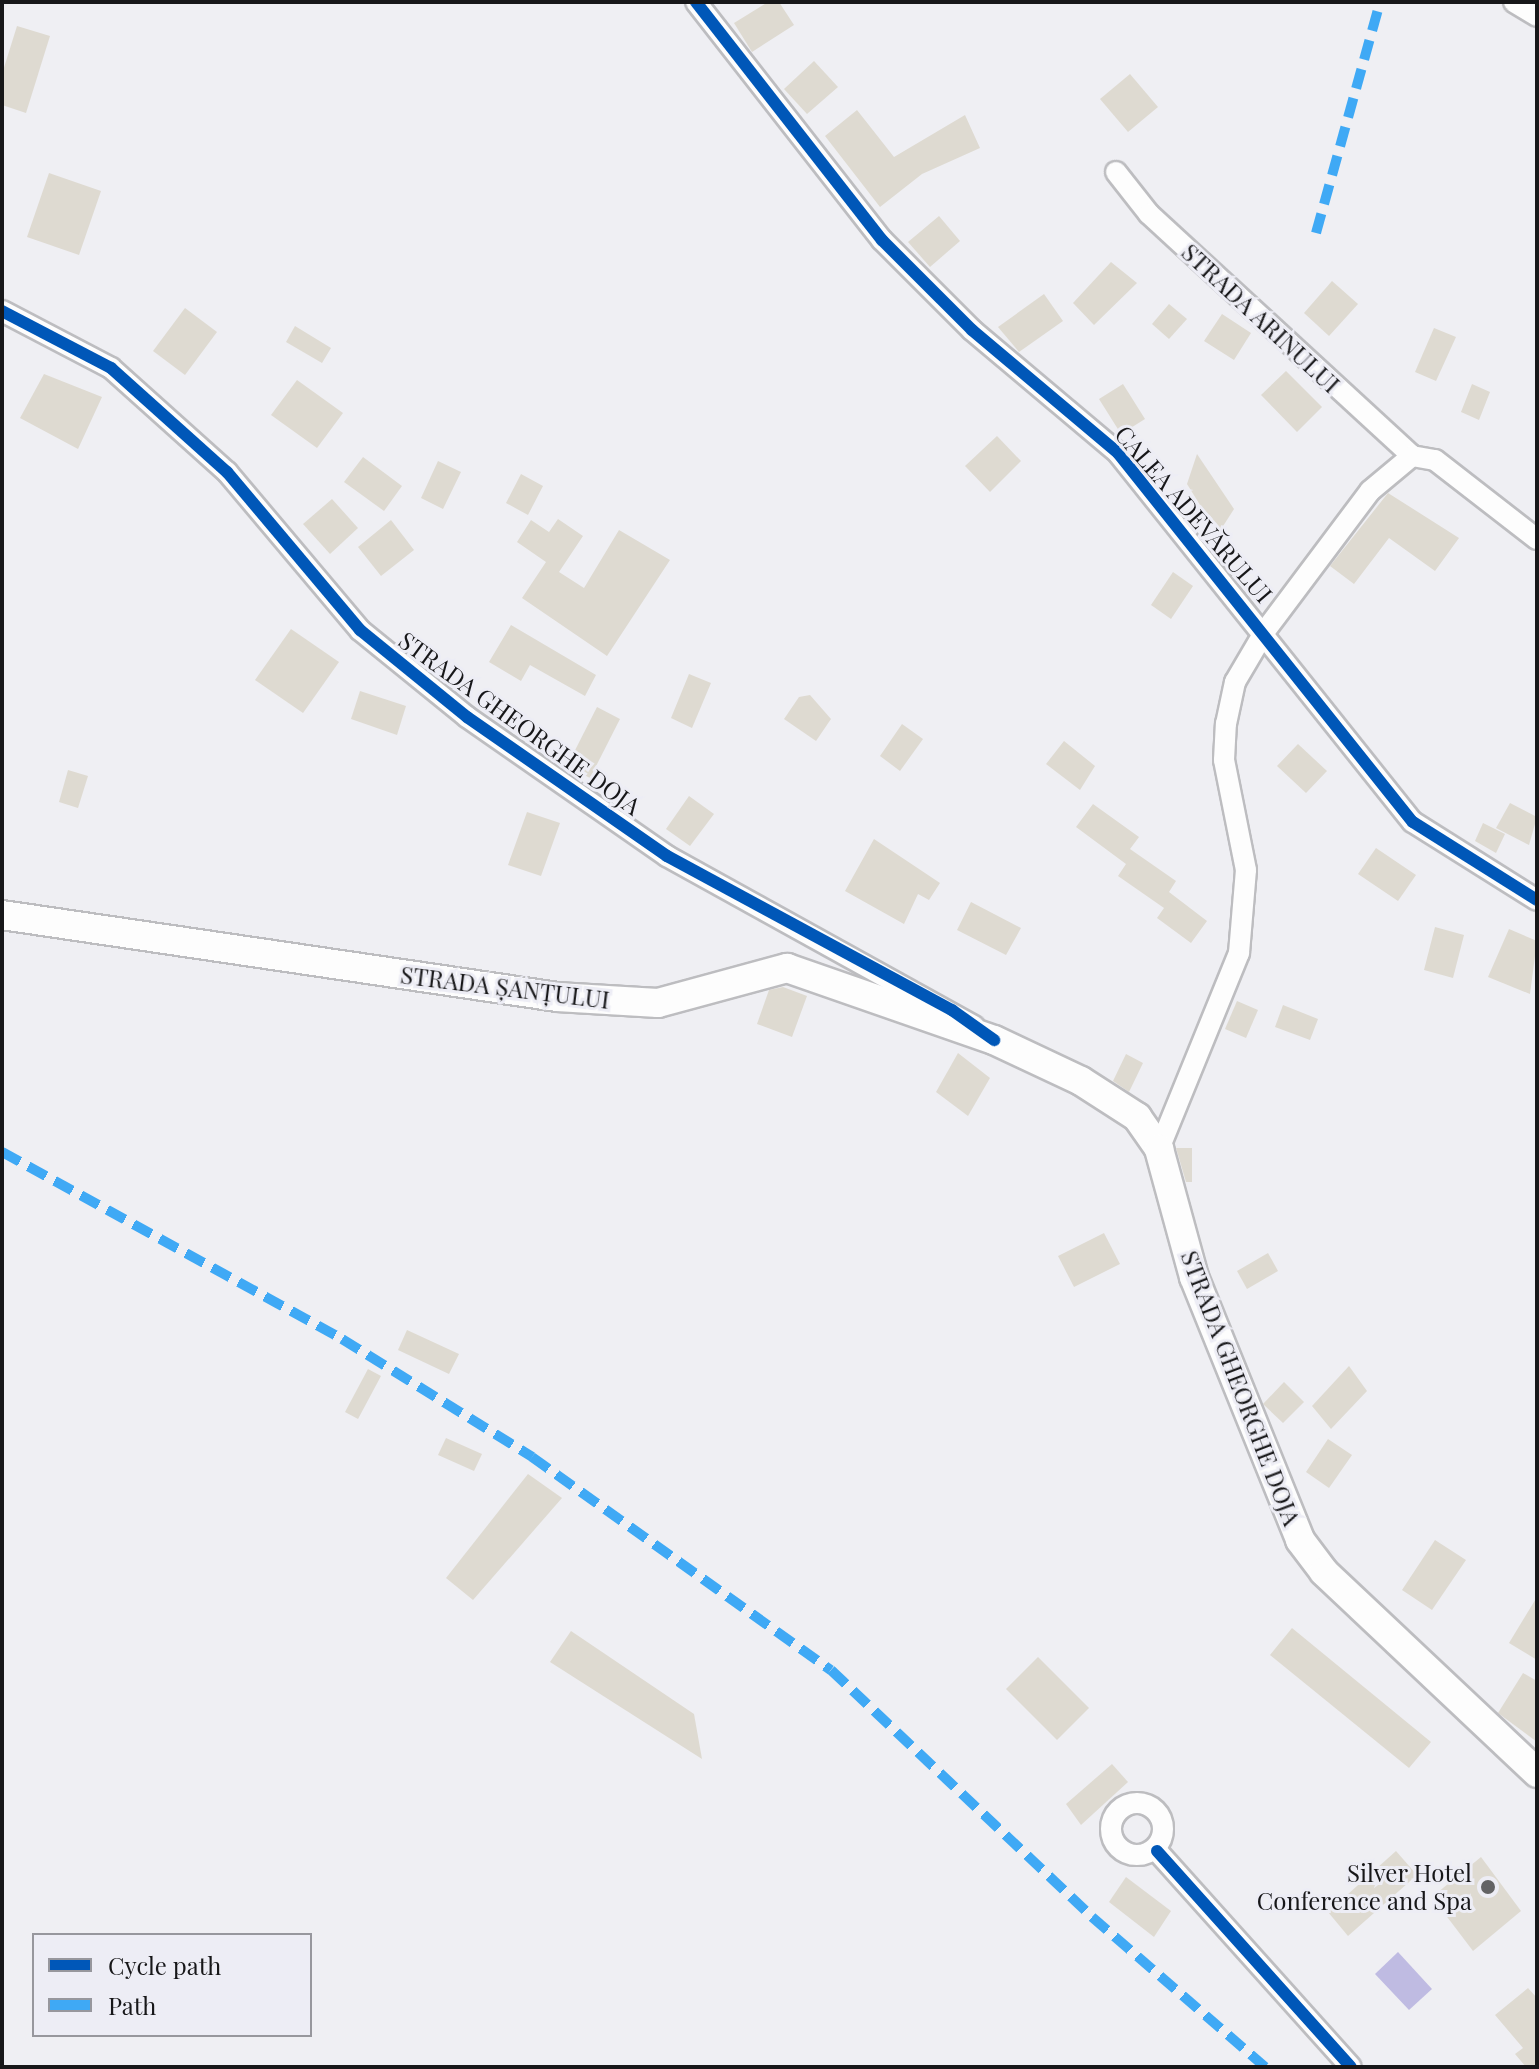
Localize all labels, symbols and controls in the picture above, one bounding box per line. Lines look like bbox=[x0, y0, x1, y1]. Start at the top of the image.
street label: STRADA ARINULUI bbox=[1176, 237, 1346, 399]
street label: CALEA ADEVĂRULUI bbox=[1109, 419, 1279, 609]
street label: STRADA GHEORGHE DOJA bbox=[393, 625, 647, 821]
street label: STRADA ȘANȚULUI bbox=[399, 960, 611, 1014]
street label: STRADA GHEORGHE DOJA bbox=[1175, 1246, 1307, 1530]
place label: Silver Hotel Conference and Spa bbox=[1257, 1859, 1472, 1915]
marker: Silver Hotel Conference and Spa bbox=[1479, 1878, 1497, 1896]
legend bbox=[32, 1933, 312, 2037]
text: Cycle path bbox=[108, 1949, 221, 1981]
text: Path bbox=[108, 1989, 156, 2021]

